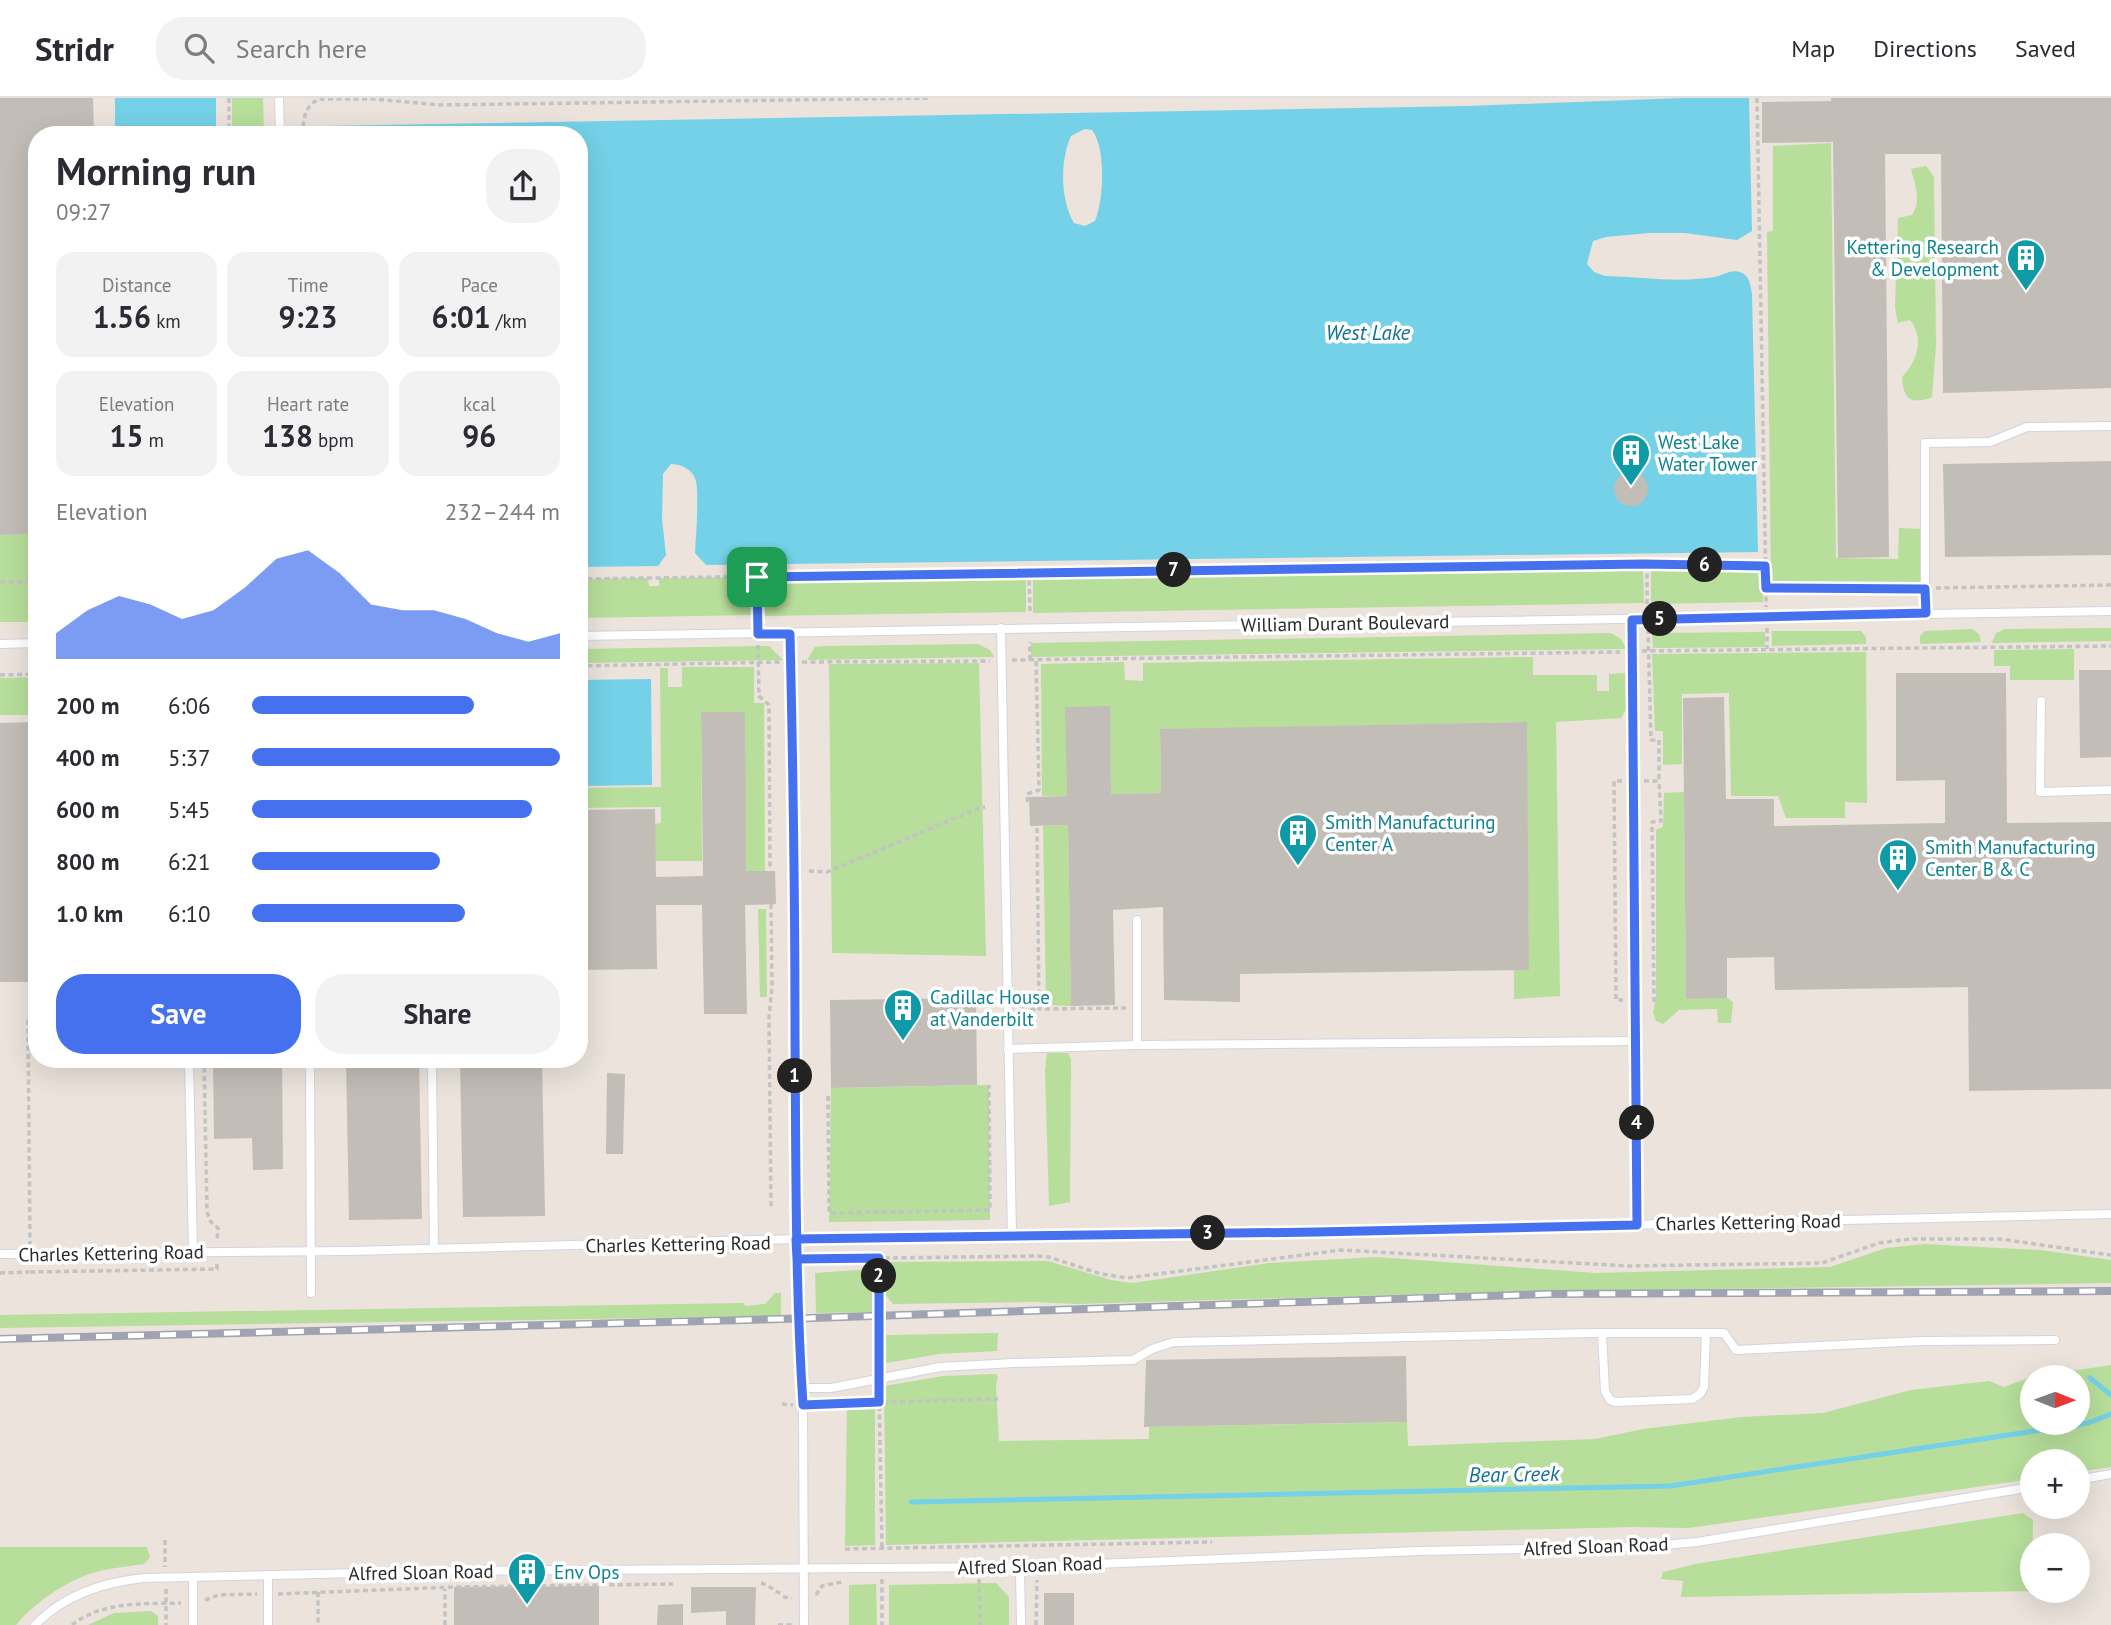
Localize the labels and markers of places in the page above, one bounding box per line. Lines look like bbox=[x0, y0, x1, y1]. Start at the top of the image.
place label: Kettering Research & Development bbox=[1847, 235, 2000, 281]
building icon: Kettering Research & Development bbox=[2005, 237, 2047, 292]
place label: West Lake Water Tower bbox=[1658, 430, 1758, 476]
building icon: West Lake Water Tower bbox=[1610, 432, 1652, 487]
pin bbox=[727, 547, 787, 607]
pin: 6 bbox=[1688, 547, 1722, 582]
pin: 7 bbox=[1156, 552, 1192, 588]
pin: 5 bbox=[1642, 602, 1678, 636]
place label: Smith Manufacturing Center A bbox=[1325, 810, 1496, 856]
building icon: Smith Manufacturing Center A bbox=[1277, 812, 1319, 867]
place label: Smith Manufacturing Center B & C bbox=[1925, 835, 2096, 881]
building icon: Smith Manufacturing Center B & C bbox=[1877, 837, 1919, 892]
place label: Cadillac House at Vanderbilt bbox=[930, 985, 1050, 1031]
building icon: Cadillac House at Vanderbilt bbox=[882, 987, 924, 1042]
pin: 1 bbox=[778, 1058, 812, 1094]
pin: 4 bbox=[1620, 1105, 1654, 1140]
pin: 3 bbox=[1190, 1216, 1226, 1250]
pin: 2 bbox=[862, 1258, 896, 1294]
building icon: Env Ops bbox=[506, 1551, 548, 1606]
place label: Env Ops bbox=[554, 1560, 619, 1584]

